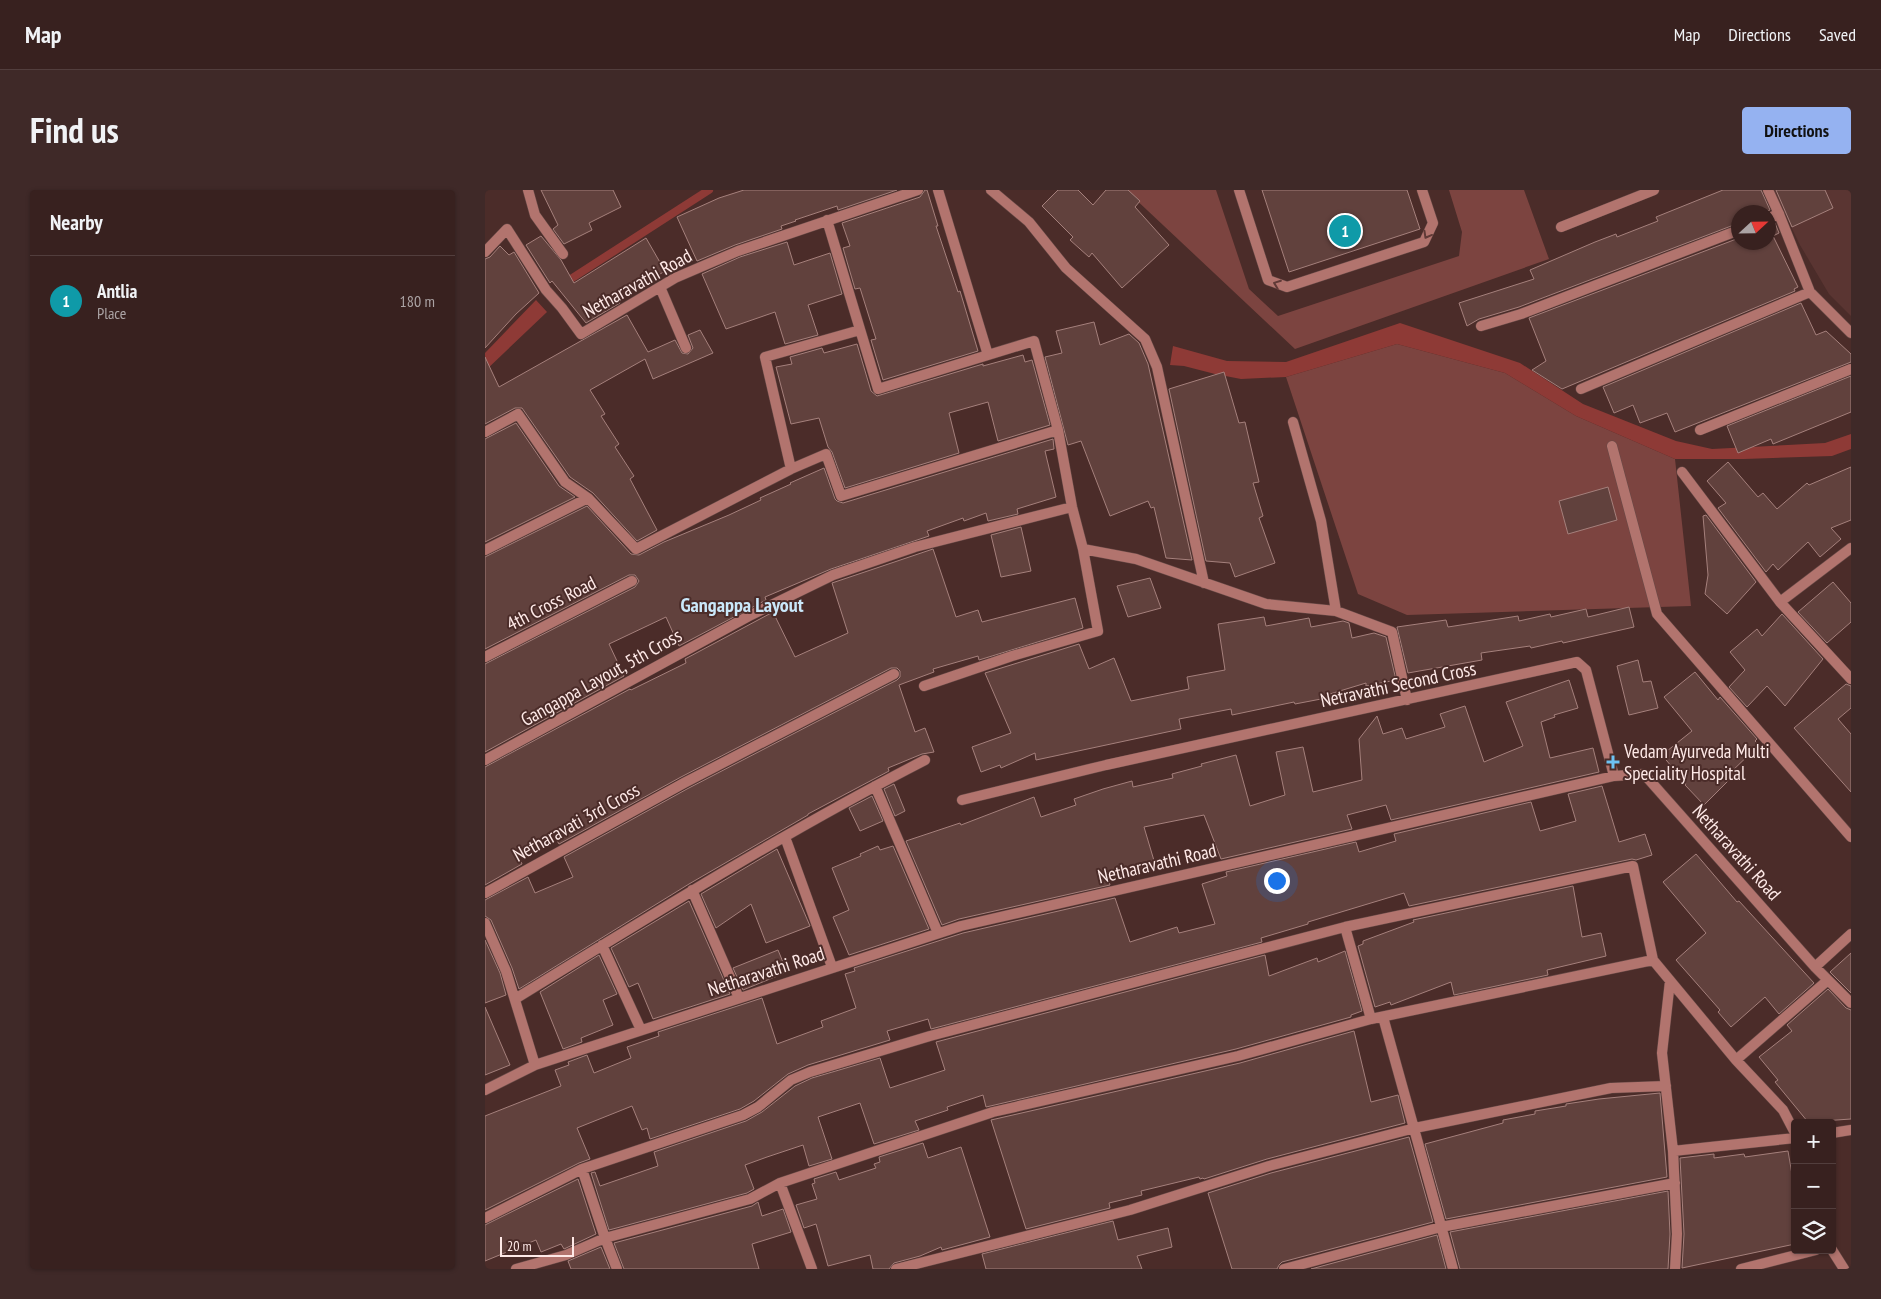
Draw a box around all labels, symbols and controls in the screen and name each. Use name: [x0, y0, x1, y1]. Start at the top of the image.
text: Map: [25, 19, 62, 50]
text: Map: [1674, 23, 1700, 46]
text: Directions: [1728, 23, 1791, 46]
text: Saved: [1819, 23, 1856, 46]
text: Find us: [30, 107, 119, 153]
button: Directions: [1742, 107, 1851, 154]
north arrow: [1731, 205, 1776, 250]
text: Nearby: [50, 209, 103, 236]
pin: 1: [1329, 212, 1361, 250]
one-way arrow: [1423, 230, 1433, 239]
street label: Netharavathi Road: [578, 243, 696, 323]
text: Antlia: [97, 279, 137, 303]
one-way arrow: [1273, 279, 1282, 290]
text: 1: [62, 291, 70, 311]
text: 180 m: [400, 291, 435, 311]
text: Place: [97, 303, 126, 323]
street label: 4th Cross Road: [502, 570, 600, 636]
district label: Gangappa Layout: [681, 592, 804, 618]
street label: Gangappa Layout, 5th Cross: [516, 623, 686, 731]
street label: Netravathi Second Cross: [1318, 656, 1478, 712]
place label: Vedam Ayurveda Multi Speciality Hospital: [1623, 739, 1770, 785]
marker: Vedam Ayurveda Multi Speciality Hospital: [1606, 755, 1620, 769]
street label: Netharavati 3rd Cross: [508, 777, 644, 867]
street label: Netharavathi Road: [1688, 799, 1786, 905]
street label: Netharavathi Road: [1095, 838, 1219, 888]
your location: [1264, 868, 1290, 894]
street label: Netharavathi Road: [705, 941, 827, 1001]
map controls: [1791, 1119, 1836, 1254]
button: +: [1791, 1119, 1836, 1164]
button: −: [1791, 1164, 1836, 1209]
button: layers: [1791, 1209, 1836, 1254]
scale bar: [500, 1234, 574, 1257]
text: 20 m: [507, 1237, 532, 1255]

